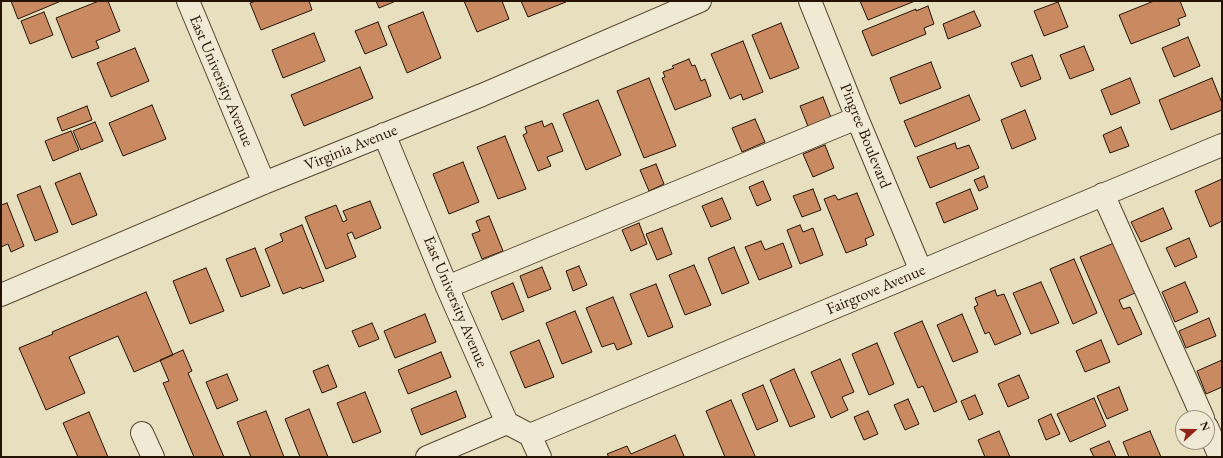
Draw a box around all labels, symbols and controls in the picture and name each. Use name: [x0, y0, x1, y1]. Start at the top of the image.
street label: East University Avenue: [185, 12, 257, 150]
street label: Pingree Boulevard: [835, 81, 895, 191]
street label: Virginia Avenue: [302, 121, 400, 175]
street label: East University Avenue: [419, 233, 491, 371]
street label: Fairgrove Avenue: [824, 261, 928, 319]
north arrow: [1175, 410, 1215, 450]
text: N: [1197, 419, 1213, 433]

